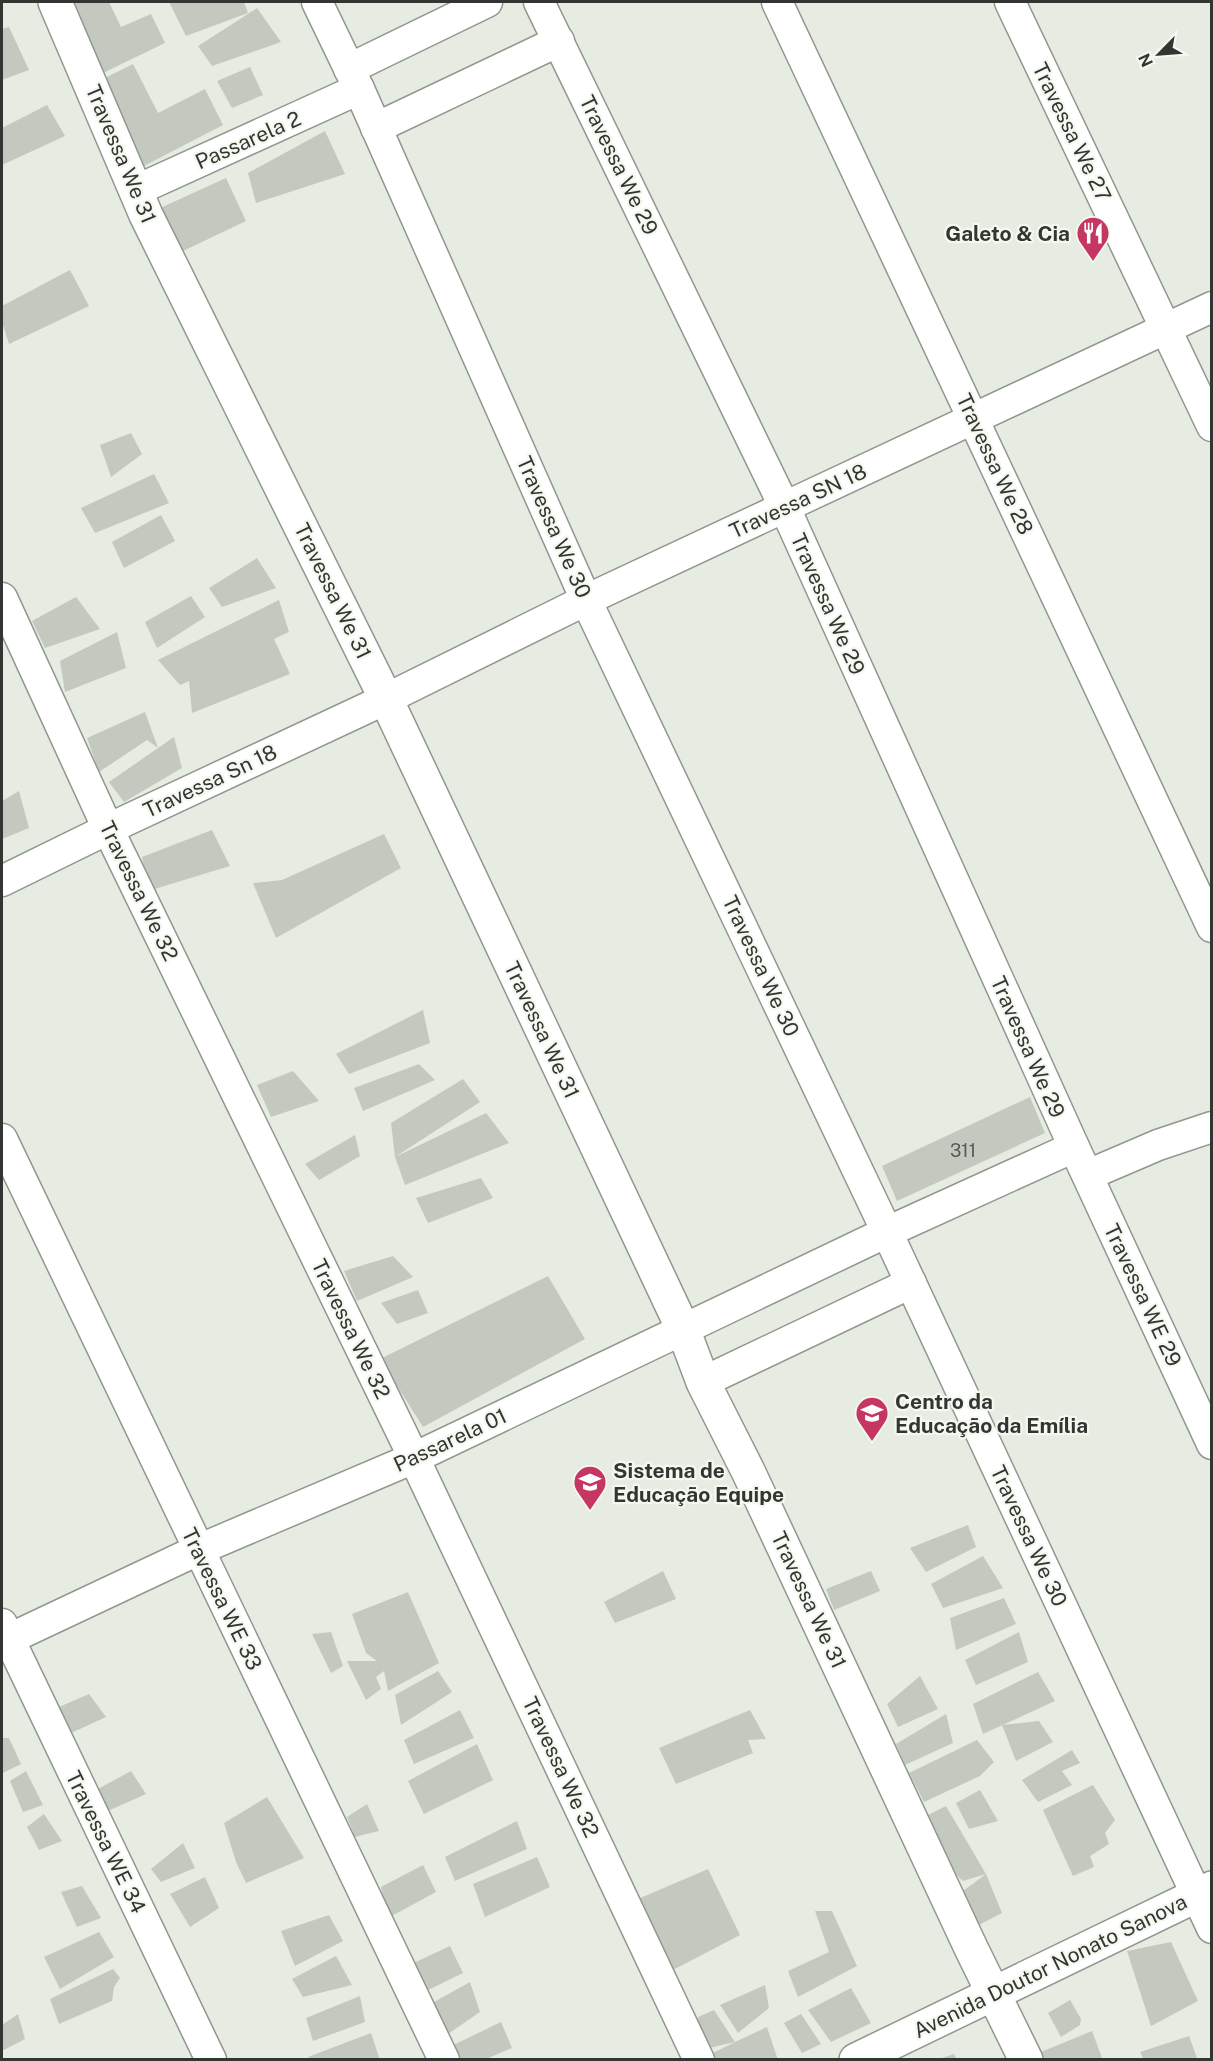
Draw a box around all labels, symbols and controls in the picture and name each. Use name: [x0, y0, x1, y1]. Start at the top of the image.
north arrow: [1129, 24, 1189, 84]
text: N: [1135, 50, 1157, 70]
street label: Travessa We 27: [1028, 58, 1116, 206]
street label: Travessa We 31: [81, 81, 161, 227]
street label: Travessa We 29: [574, 91, 664, 239]
street label: Passarela 2: [191, 106, 305, 174]
restaurant icon: Galeto & Cia: [1075, 215, 1111, 262]
place label: Galeto & Cia: [945, 221, 1070, 246]
street label: Travessa We 28: [951, 390, 1039, 538]
street label: Travessa We 30: [512, 452, 596, 602]
street label: Travessa SN 18: [726, 458, 870, 544]
street label: Travessa We 31: [289, 519, 377, 663]
street label: Travessa We 29: [786, 529, 870, 679]
street label: Travessa Sn 18: [139, 739, 281, 823]
street label: Travessa We 32: [94, 817, 184, 965]
street label: Travessa We 30: [717, 892, 805, 1040]
street label: Travessa We 31: [499, 958, 585, 1102]
street label: Travessa We 29: [986, 972, 1070, 1122]
house number: 311: [950, 1140, 976, 1161]
street label: Travessa WE 29: [1099, 1220, 1187, 1370]
street label: Travessa We 32: [306, 1255, 396, 1403]
place label: Centro da Educação da Emília: [895, 1389, 1088, 1438]
school or university icon: Centro da Educação da Emília: [854, 1395, 890, 1442]
street label: Passarela 01: [389, 1403, 511, 1477]
place label: Sistema de Educação Equipe: [613, 1458, 784, 1507]
street label: Travessa We 30: [985, 1462, 1073, 1610]
school or university icon: Sistema de Educação Equipe: [572, 1464, 608, 1511]
street label: Travessa WE 33: [177, 1524, 267, 1674]
street label: Travessa We 31: [766, 1528, 852, 1672]
street label: Travessa We 32: [517, 1693, 605, 1841]
street label: Travessa WE 34: [61, 1767, 151, 1917]
street label: Avenida Doutor Nonato Sanova: [909, 1889, 1191, 2043]

